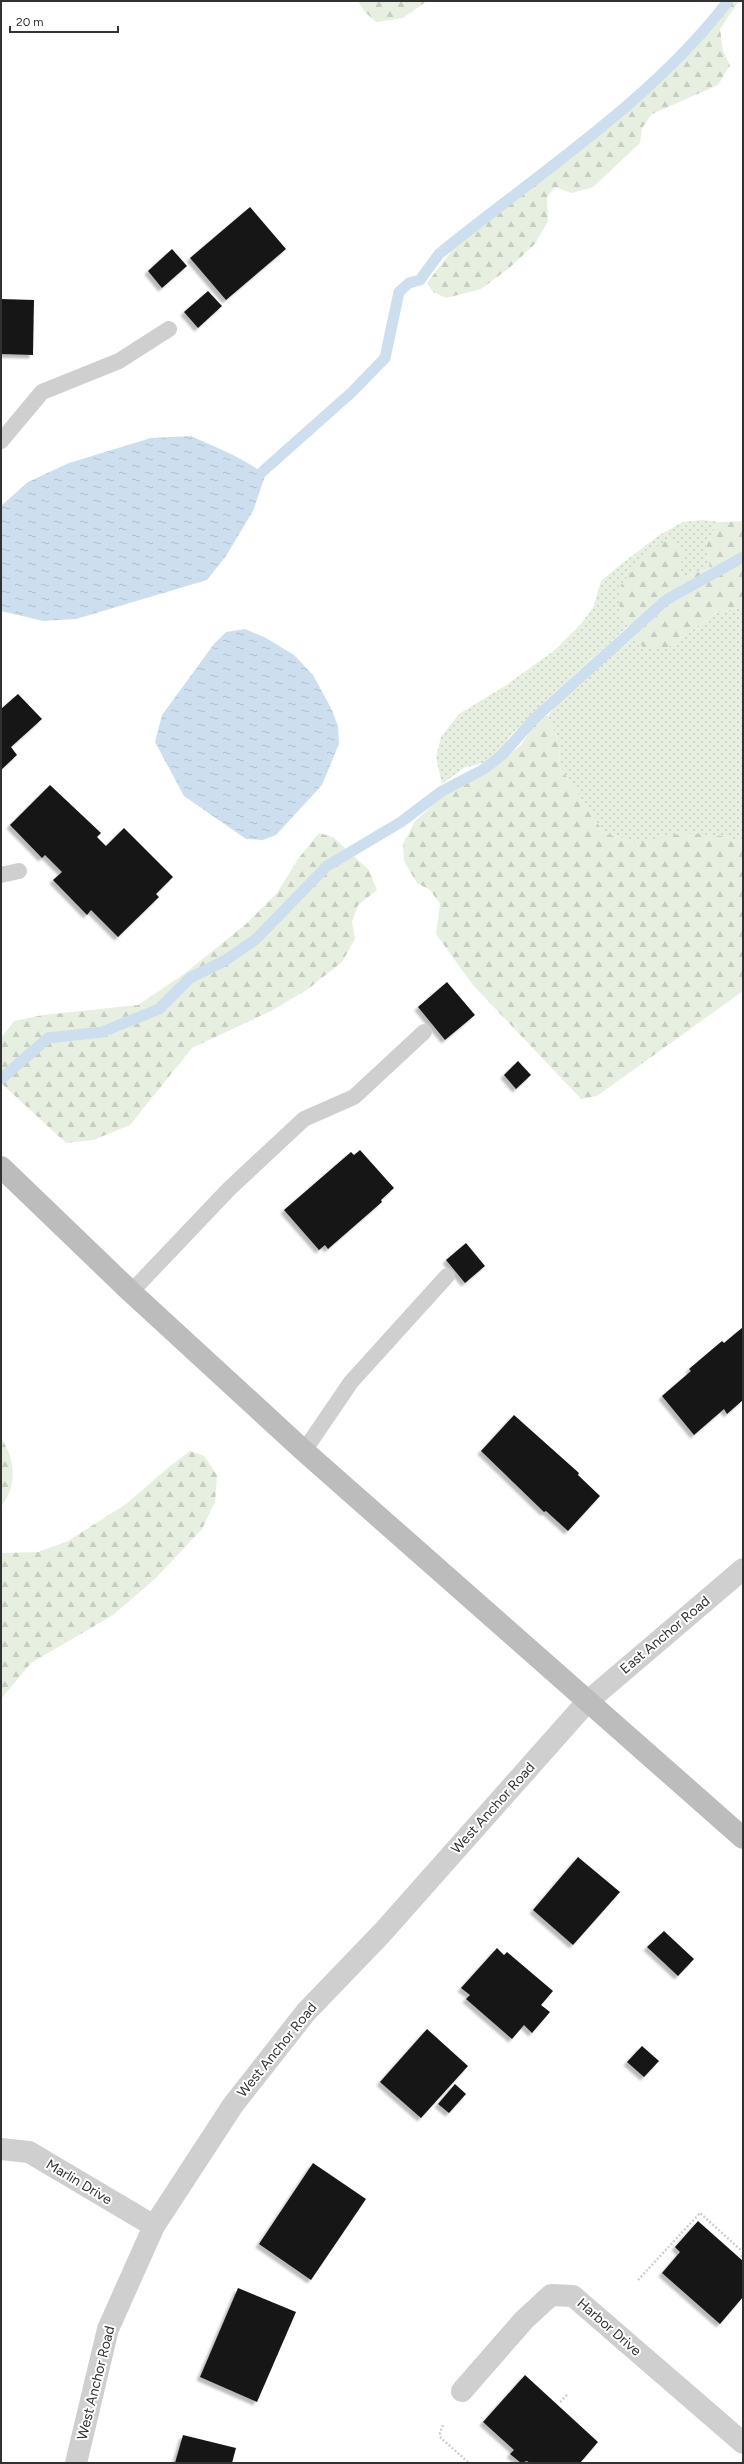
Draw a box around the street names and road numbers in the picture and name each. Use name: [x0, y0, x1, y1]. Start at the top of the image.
street label: East Anchor Road: [617, 1593, 713, 1677]
street label: West Anchor Road: [448, 1759, 538, 1857]
street label: West Anchor Road: [234, 1999, 320, 2101]
street label: Marlin Drive: [43, 2156, 115, 2208]
street label: Harbor Drive: [574, 2295, 645, 2360]
street label: West Anchor Road: [74, 2324, 118, 2442]

